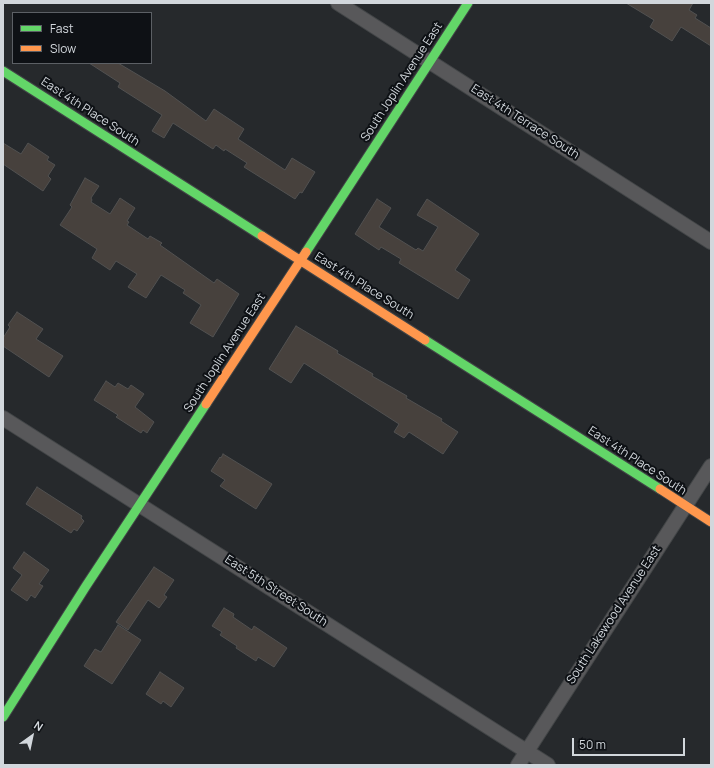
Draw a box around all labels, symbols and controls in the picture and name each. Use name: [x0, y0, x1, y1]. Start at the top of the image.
legend: [12, 12, 152, 64]
text: Fast: [50, 20, 74, 37]
street label: South Joplin Avenue East: [358, 20, 446, 144]
text: Slow: [50, 40, 76, 57]
street label: East 4th Place South: [38, 75, 142, 149]
street label: East 4th Terrace South: [468, 82, 582, 162]
street label: East 4th Place South: [312, 250, 416, 322]
street label: South Joplin Avenue East: [181, 291, 269, 415]
street label: East 4th Place South: [585, 424, 689, 498]
street label: South Lakewood Avenue East: [564, 543, 664, 687]
street label: East 5th Street South: [222, 552, 330, 630]
north arrow: [12, 716, 52, 756]
text: N: [31, 717, 46, 734]
scale bar: [574, 730, 687, 756]
text: 50 m: [579, 736, 606, 753]

